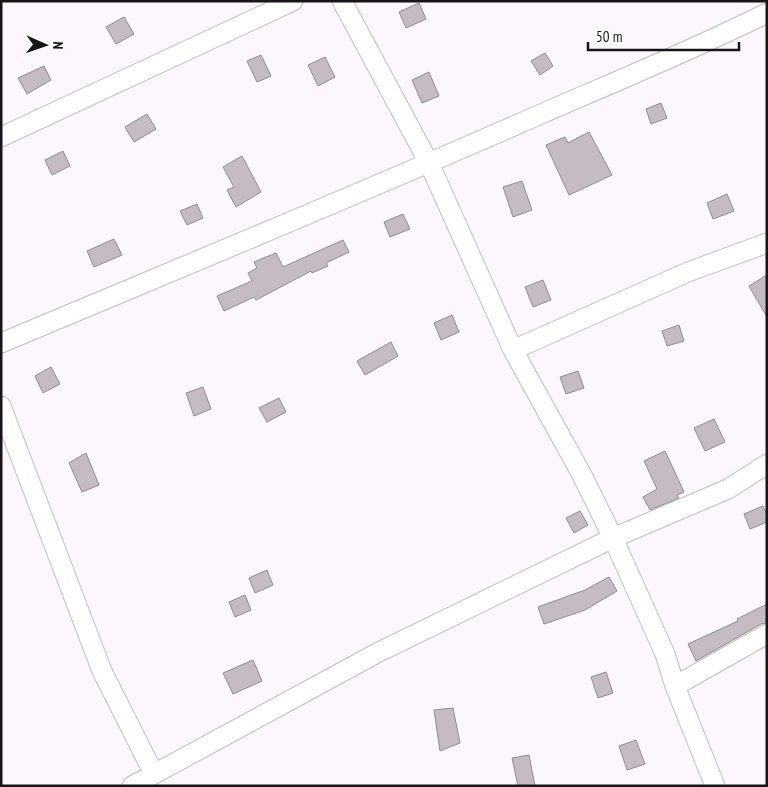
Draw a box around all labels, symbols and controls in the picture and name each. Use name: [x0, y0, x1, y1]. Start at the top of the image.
north arrow: [20, 20, 70, 70]
scale bar: [588, 20, 739, 52]
text: 50 m: [596, 27, 622, 46]
text: N: [49, 41, 67, 50]

